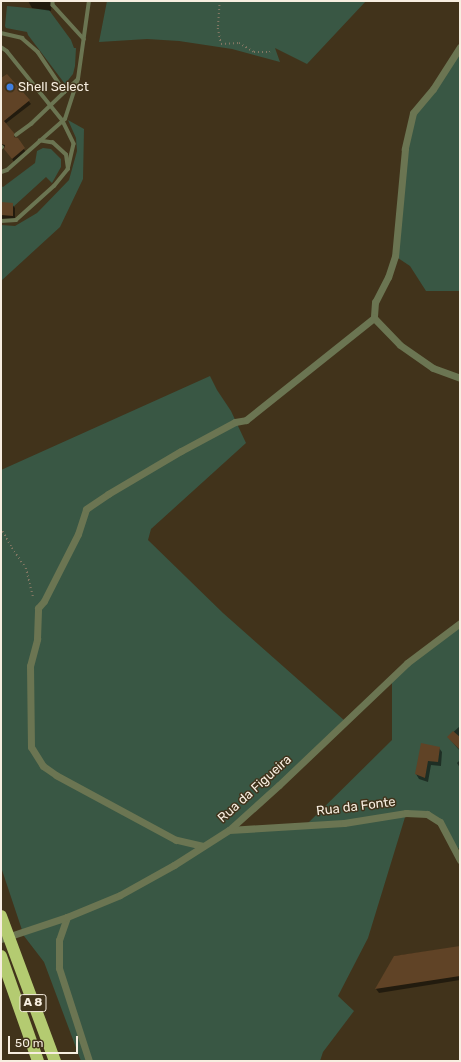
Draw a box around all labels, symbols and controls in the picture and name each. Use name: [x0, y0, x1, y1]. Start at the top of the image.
place label: Shell Select: [18, 79, 89, 95]
marker: Shell Select: [5, 82, 15, 92]
street label: Rua da Figueira: [215, 752, 295, 826]
street label: Rua da Fonte: [315, 794, 397, 820]
road number: A 8: [19, 993, 47, 1013]
scale bar: [10, 1028, 80, 1054]
text: 50 m: [15, 1036, 43, 1050]

